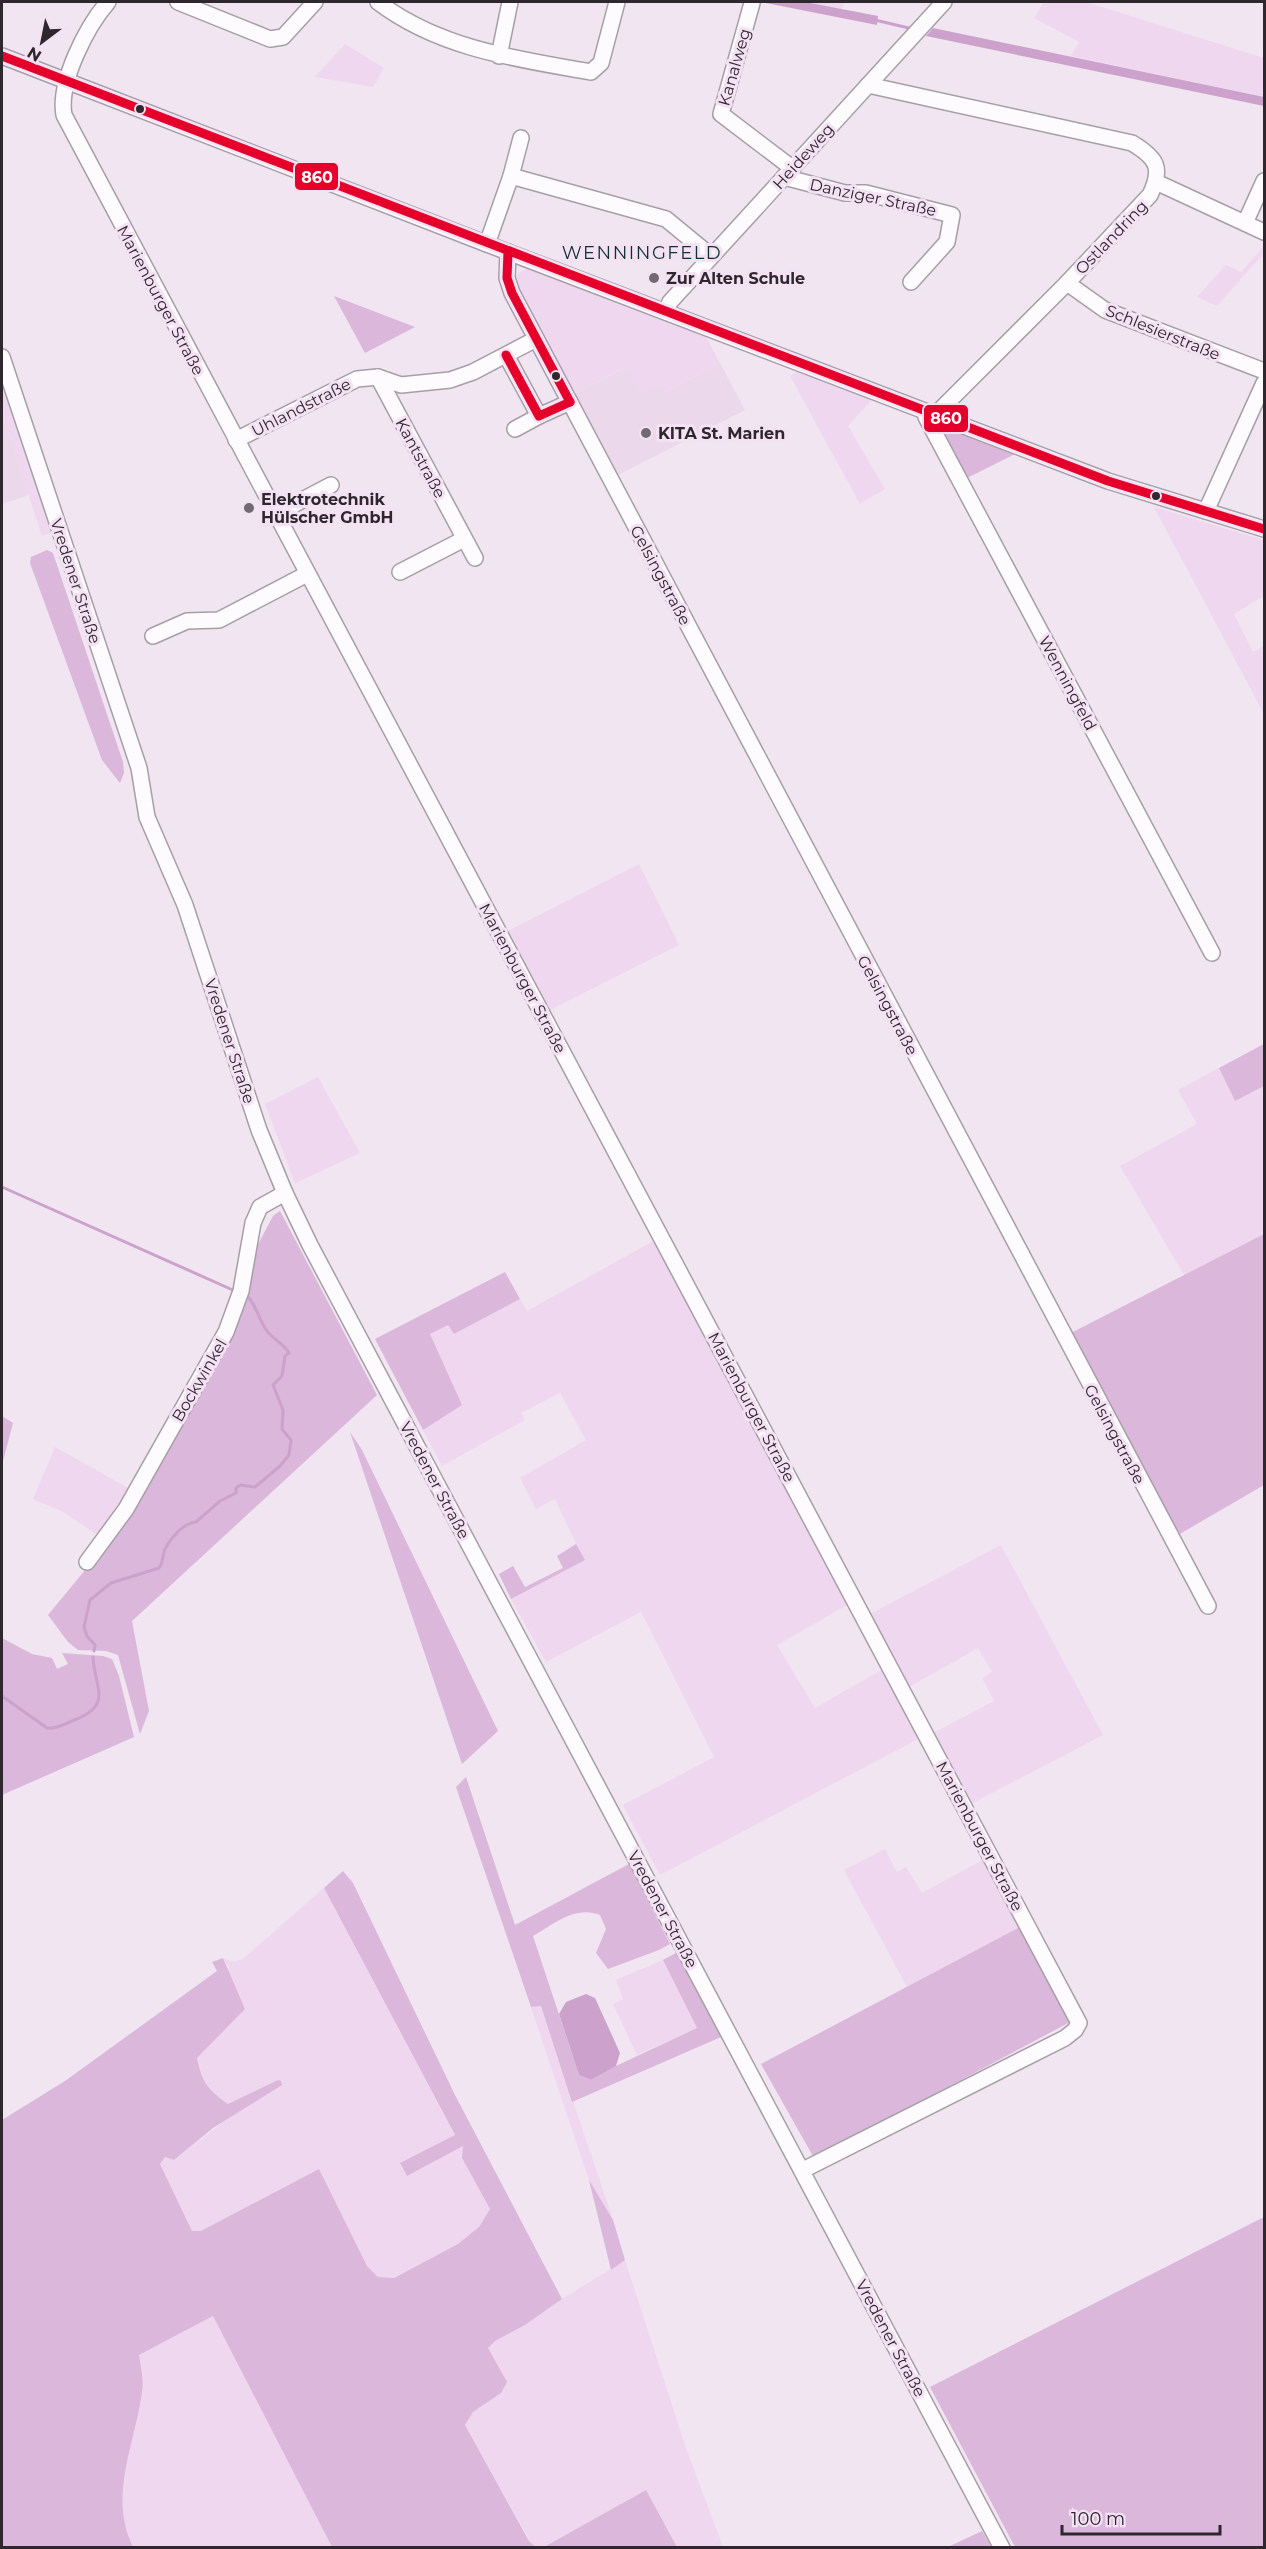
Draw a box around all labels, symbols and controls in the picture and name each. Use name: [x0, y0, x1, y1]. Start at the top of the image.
north arrow: [12, 12, 72, 72]
street label: Kanalweg: [714, 26, 755, 108]
text: N: [24, 43, 45, 66]
unlabelled marker: [134, 103, 146, 115]
street label: Heideweg: [769, 120, 838, 193]
line badge: 860: [294, 162, 339, 191]
text: 860: [301, 168, 333, 187]
street label: Danziger Straße: [808, 175, 938, 220]
street label: Ostlandring: [1071, 196, 1151, 278]
street label: Marienburger Straße: [113, 222, 208, 378]
district label: WENNINGFELD: [562, 242, 722, 264]
place label: Zur Alten Schule: [666, 269, 805, 288]
marker: Zur Alten Schule: [647, 271, 661, 285]
street label: Schlesierstraße: [1103, 301, 1223, 364]
unlabelled marker: [550, 370, 562, 382]
street label: Uhlandstraße: [248, 374, 354, 441]
line badge: 860: [923, 404, 969, 433]
text: 860: [930, 409, 962, 428]
street label: Kantstraße: [392, 415, 450, 501]
place label: KITA St. Marien: [658, 424, 785, 443]
marker: KITA St. Marien: [639, 426, 653, 440]
place label: Elektrotechnik Hülscher GmbH: [261, 490, 393, 527]
unlabelled marker: [1150, 490, 1162, 502]
marker: Elektrotechnik Hülscher GmbH: [242, 501, 256, 515]
street label: Vredener Straße: [46, 516, 105, 646]
street label: Gelsingstraße: [626, 522, 695, 628]
street label: Wenningfeld: [1035, 633, 1100, 734]
street label: Marienburger Straße: [475, 900, 570, 1056]
street label: Gelsingstraße: [853, 952, 922, 1058]
street label: Vredener Straße: [200, 976, 259, 1106]
street label: Marienburger Straße: [704, 1329, 799, 1485]
street label: Bockwinkel: [168, 1335, 231, 1425]
street label: Gelsingstraße: [1080, 1381, 1149, 1487]
street label: Vredener Straße: [396, 1418, 473, 1542]
street label: Marienburger Straße: [932, 1758, 1027, 1914]
street label: Vredener Straße: [624, 1847, 701, 1971]
street label: Vredener Straße: [852, 2276, 929, 2400]
scale bar: [1062, 2498, 1220, 2536]
text: 100 m: [1071, 2508, 1125, 2530]

